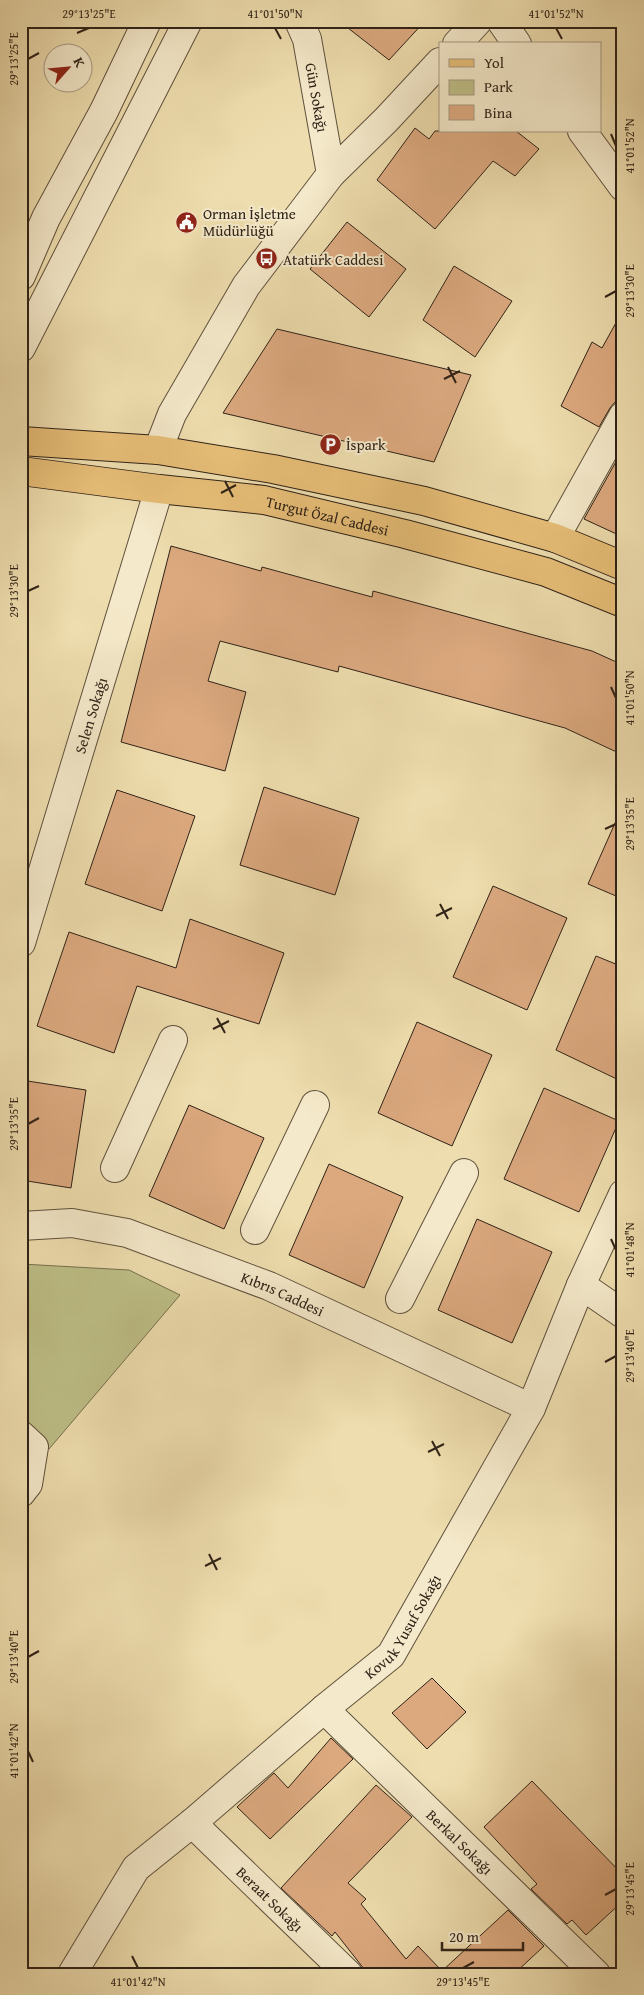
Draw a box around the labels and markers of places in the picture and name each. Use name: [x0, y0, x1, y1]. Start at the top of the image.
place label: Orman İşletme Müdürlüğü: [203, 203, 296, 241]
public building icon: Orman İşletme Müdürlüğü: [175, 210, 199, 234]
bus stop icon: Atatürk Caddesi: [255, 247, 279, 271]
place label: Atatürk Caddesi: [283, 249, 383, 270]
parking icon: İspark: [318, 432, 342, 456]
place label: İspark: [346, 434, 386, 455]

